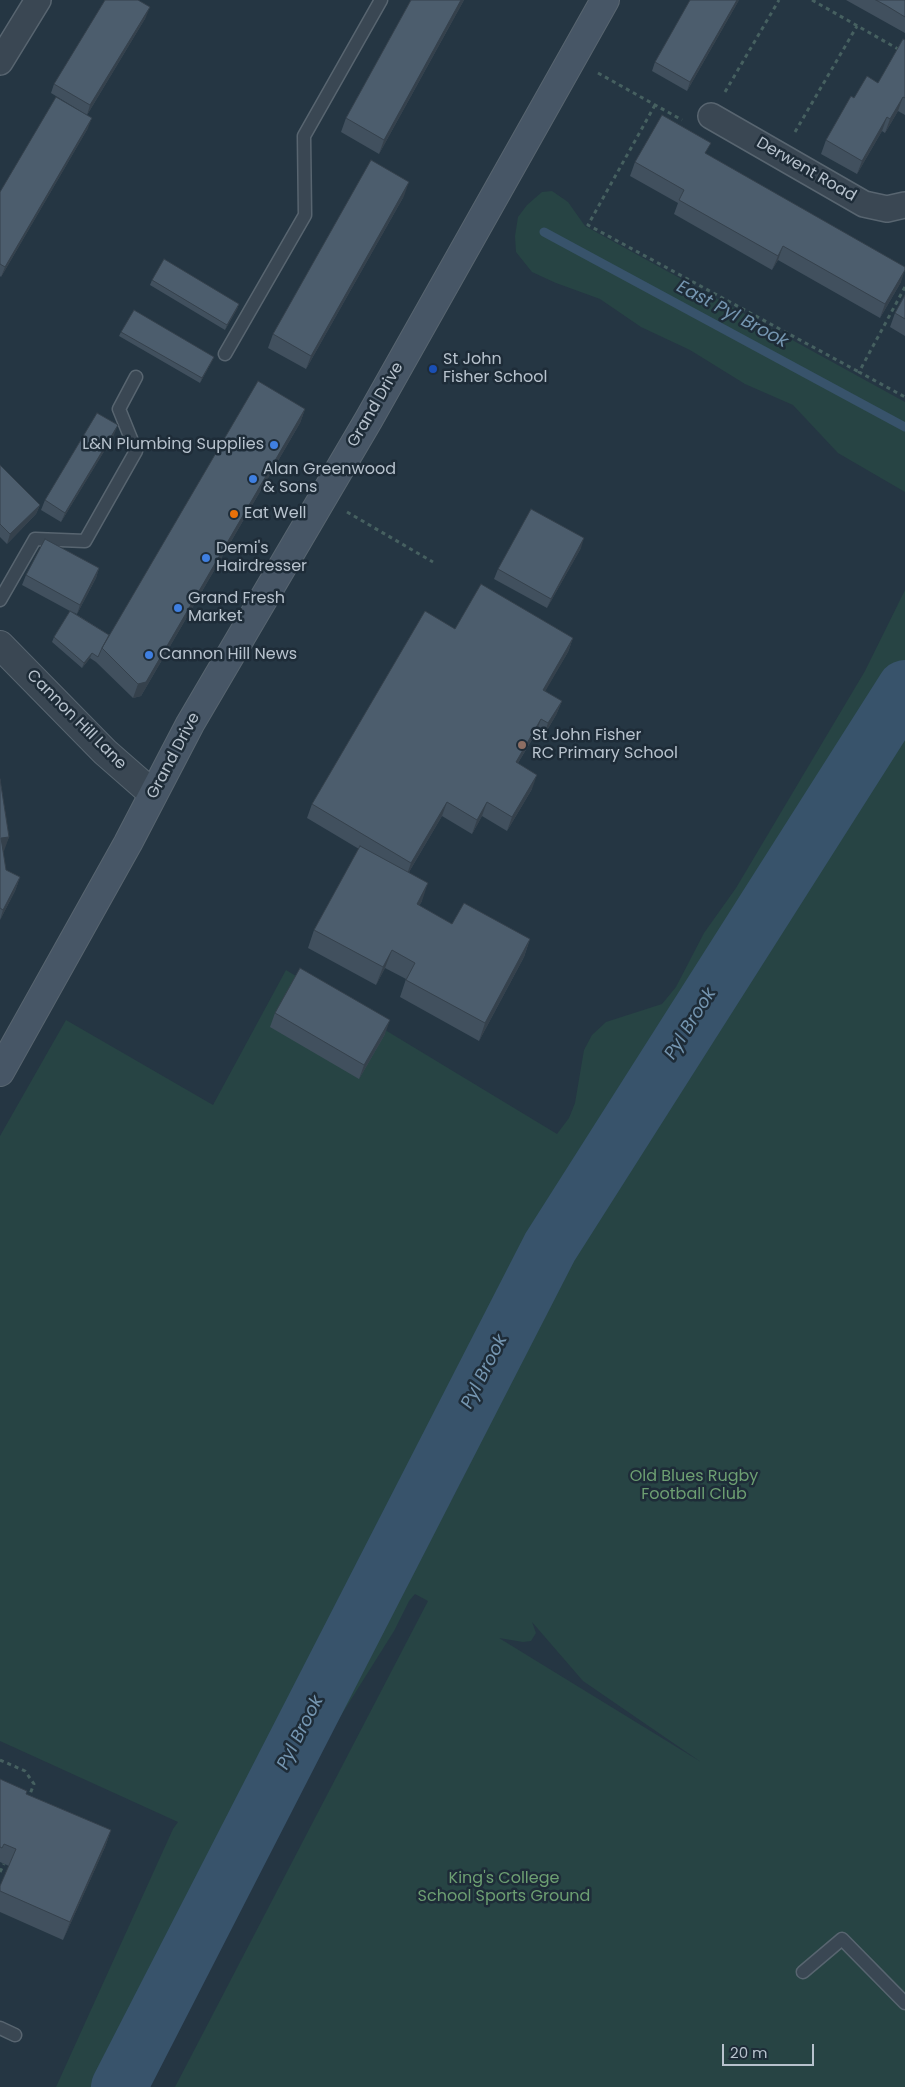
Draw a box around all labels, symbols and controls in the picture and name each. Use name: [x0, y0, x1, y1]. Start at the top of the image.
street label: Derwent Road: [753, 134, 859, 206]
water label: East Pyl Brook: [673, 277, 791, 353]
place label: St John Fisher School: [443, 350, 548, 388]
street label: Grand Drive: [344, 359, 408, 451]
marker: St John Fisher School: [427, 363, 439, 375]
place label: L&N Plumbing Supplies: [82, 435, 264, 455]
marker: L&N Plumbing Supplies: [268, 439, 280, 451]
place label: Alan Greenwood & Sons: [263, 460, 396, 498]
marker: Alan Greenwood & Sons: [247, 473, 259, 485]
place label: Eat Well: [244, 504, 307, 524]
marker: Eat Well: [228, 508, 240, 520]
place label: Demi's Hairdresser: [216, 539, 307, 577]
marker: Demi's Hairdresser: [200, 552, 212, 564]
place label: Grand Fresh Market: [188, 589, 285, 627]
marker: Grand Fresh Market: [172, 602, 184, 614]
place label: Cannon Hill News: [159, 645, 297, 665]
marker: Cannon Hill News: [143, 649, 155, 661]
street label: Cannon Hill Lane: [22, 666, 130, 774]
street label: Grand Drive: [143, 710, 205, 802]
place label: St John Fisher RC Primary School: [532, 726, 678, 764]
marker: St John Fisher RC Primary School: [516, 739, 528, 751]
water label: Pyl Brook: [661, 984, 721, 1064]
water label: Pyl Brook: [457, 1331, 513, 1413]
park label: Old Blues Rugby Football Club: [630, 1467, 758, 1505]
water label: Pyl Brook: [273, 1692, 329, 1774]
park label: King's College School Sports Ground: [418, 1869, 590, 1907]
scale bar: [725, 2034, 818, 2066]
text: 20 m: [730, 2042, 768, 2063]

